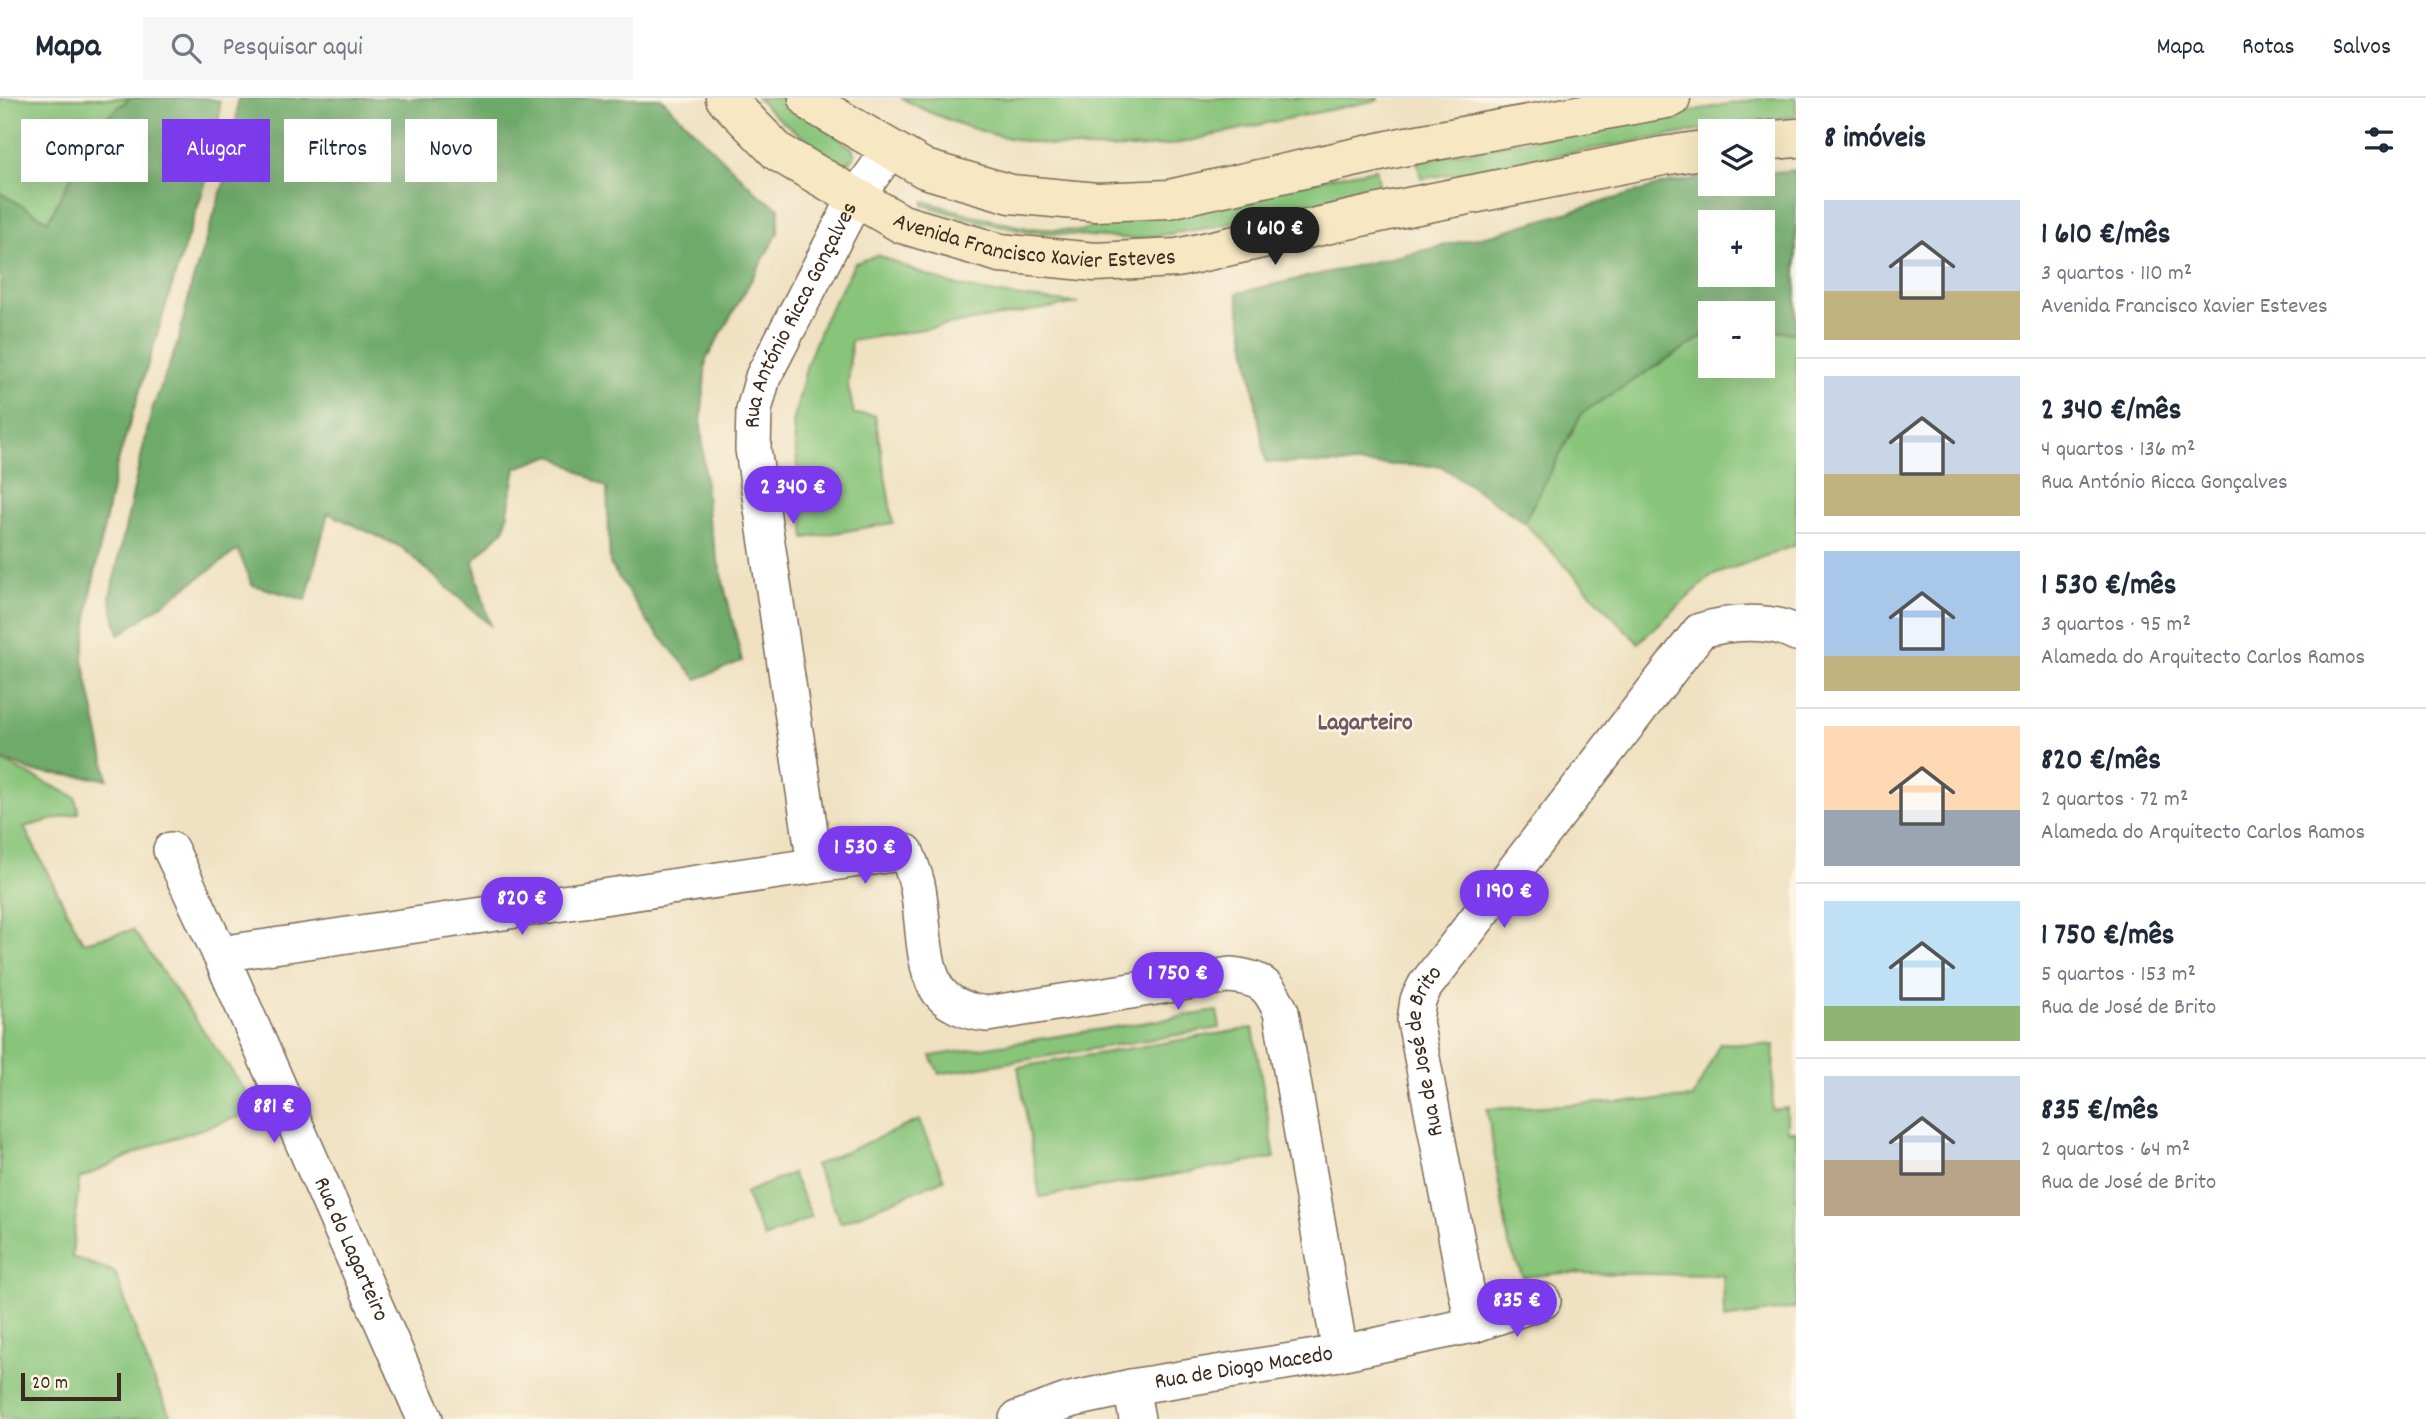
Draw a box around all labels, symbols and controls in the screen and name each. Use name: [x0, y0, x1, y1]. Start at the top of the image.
search box: [143, 17, 633, 80]
text: Mapa: [35, 25, 101, 72]
icon: search: [167, 29, 205, 67]
text: Pesquisar aqui: [223, 30, 363, 67]
text: Mapa: [2156, 31, 2204, 65]
text: Rotas: [2242, 31, 2295, 65]
text: Salvos: [2333, 31, 2391, 65]
chip: Comprar: [21, 119, 148, 182]
chip: Alugar: [162, 119, 270, 182]
chip: Filtros: [284, 119, 391, 182]
chip: Novo: [405, 119, 497, 182]
map controls: [1698, 119, 1775, 378]
button: layers: [1698, 119, 1775, 196]
text: 8 imóveis: [1824, 119, 1926, 162]
icon: filters: [2360, 121, 2398, 159]
street label: Rua António Ricca Gonçalves: [737, 196, 867, 429]
street label: Avenida Francisco Xavier Esteves: [886, 205, 1177, 279]
pin: 1 610 €: [1210, 208, 1340, 267]
button: +: [1698, 210, 1775, 287]
text: 1 610 €: [1246, 213, 1304, 246]
text: 1 610 €/mês: [2041, 215, 2170, 258]
icon: home: [1880, 228, 1964, 312]
text: 3 quartos · 110 m²: [2041, 258, 2192, 291]
text: Avenida Francisco Xavier Esteves: [2041, 291, 2328, 324]
button: −: [1698, 301, 1775, 378]
text: 2 340 €/mês: [2041, 391, 2181, 434]
icon: home: [1880, 404, 1964, 488]
text: 4 quartos · 136 m²: [2041, 434, 2195, 467]
pin: 2 340 €: [728, 466, 858, 526]
text: Rua António Ricca Gonçalves: [2041, 467, 2288, 500]
text: 2 340 €: [760, 472, 826, 505]
text: 1 530 €/mês: [2041, 566, 2176, 609]
icon: home: [1880, 579, 1964, 663]
text: 3 quartos · 95 m²: [2041, 609, 2191, 642]
text: Alameda do Arquitecto Carlos Ramos: [2041, 642, 2365, 675]
district label: Lagarteiro: [1317, 707, 1413, 741]
text: 820 €/mês: [2041, 741, 2161, 784]
icon: home: [1880, 754, 1964, 838]
text: 2 quartos · 72 m²: [2041, 784, 2188, 817]
text: Alameda do Arquitecto Carlos Ramos: [2041, 817, 2365, 850]
pin: 1 530 €: [800, 826, 930, 886]
text: 1 530 €: [834, 832, 896, 865]
pin: 1 190 €: [1439, 870, 1569, 930]
text: 1 190 €: [1476, 876, 1532, 909]
pin: 820 €: [473, 878, 571, 937]
text: 820 €: [497, 883, 547, 916]
text: 1 750 €/mês: [2041, 916, 2175, 959]
icon: home: [1880, 929, 1964, 1013]
pin: 1 750 €: [1113, 953, 1243, 1012]
text: 1 750 €: [1148, 958, 1208, 991]
street label: Rua de José de Brito: [1399, 959, 1453, 1139]
text: 5 quartos · 153 m²: [2041, 959, 2196, 992]
text: Rua de José de Brito: [2041, 992, 2216, 1025]
pin: 881 €: [225, 1086, 323, 1145]
text: 881 €: [253, 1091, 295, 1124]
text: 835 €/mês: [2041, 1091, 2159, 1134]
icon: home: [1880, 1104, 1964, 1188]
text: 2 quartos · 64 m²: [2041, 1134, 2190, 1167]
text: Rua de José de Brito: [2041, 1167, 2216, 1200]
street label: Rua do Lagarteiro: [304, 1172, 397, 1327]
pin: 835 €: [1468, 1280, 1566, 1339]
text: 835 €: [1493, 1285, 1541, 1318]
street label: Rua de Diogo Macedo: [1152, 1338, 1335, 1399]
scale bar: [21, 1370, 121, 1402]
text: 20 m: [32, 1371, 68, 1398]

